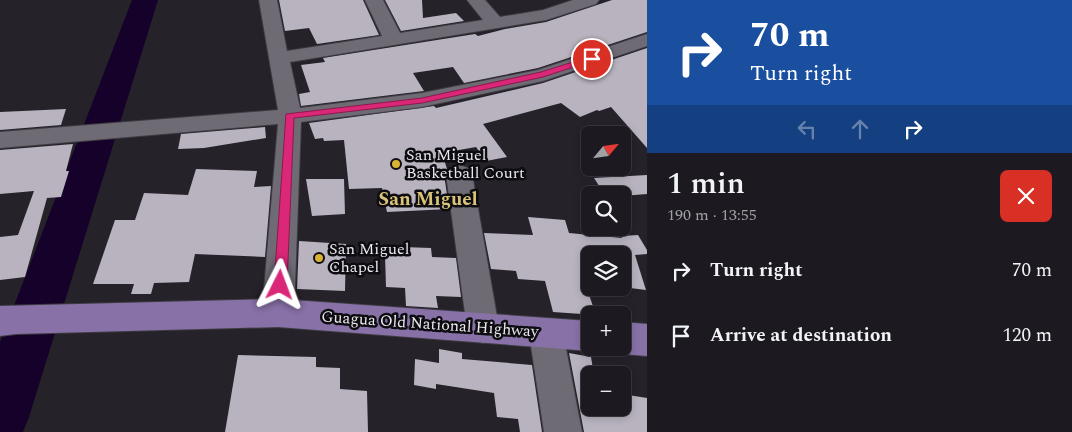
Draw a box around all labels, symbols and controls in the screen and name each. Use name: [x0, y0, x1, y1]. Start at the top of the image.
text: 70 m: [750, 9, 830, 62]
icon: right: [667, 20, 732, 85]
pin: [571, 38, 613, 80]
icon: arrive: [578, 45, 606, 73]
text: Turn right: [750, 57, 852, 90]
icon: left: [793, 115, 821, 143]
icon: ahead: [846, 115, 874, 143]
icon: right: [899, 115, 927, 143]
north arrow: [581, 126, 631, 176]
map controls: [581, 126, 631, 416]
place label: San Miguel Basketball Court: [406, 143, 525, 185]
marker: San Miguel Basketball Court: [390, 158, 402, 170]
text: 1 min: [667, 161, 745, 207]
button: close: [1000, 170, 1052, 222]
district label: San Miguel: [378, 185, 478, 214]
button: search: [581, 186, 631, 236]
text: 190 m · 13:55: [667, 203, 757, 227]
place label: San Miguel Chapel: [329, 237, 409, 279]
button: layers: [581, 246, 631, 296]
marker: San Miguel Chapel: [313, 252, 325, 264]
text: Turn right: [710, 256, 803, 285]
text: 70 m: [1012, 256, 1052, 285]
icon: right: [667, 257, 695, 285]
position arrow: [253, 258, 305, 310]
street label: Guagua Old National Highway: [321, 304, 541, 344]
button: +: [581, 306, 631, 356]
text: Arrive at destination: [710, 321, 892, 350]
text: 120 m: [1002, 321, 1052, 350]
icon: arrive: [667, 322, 695, 350]
button: −: [581, 366, 631, 416]

